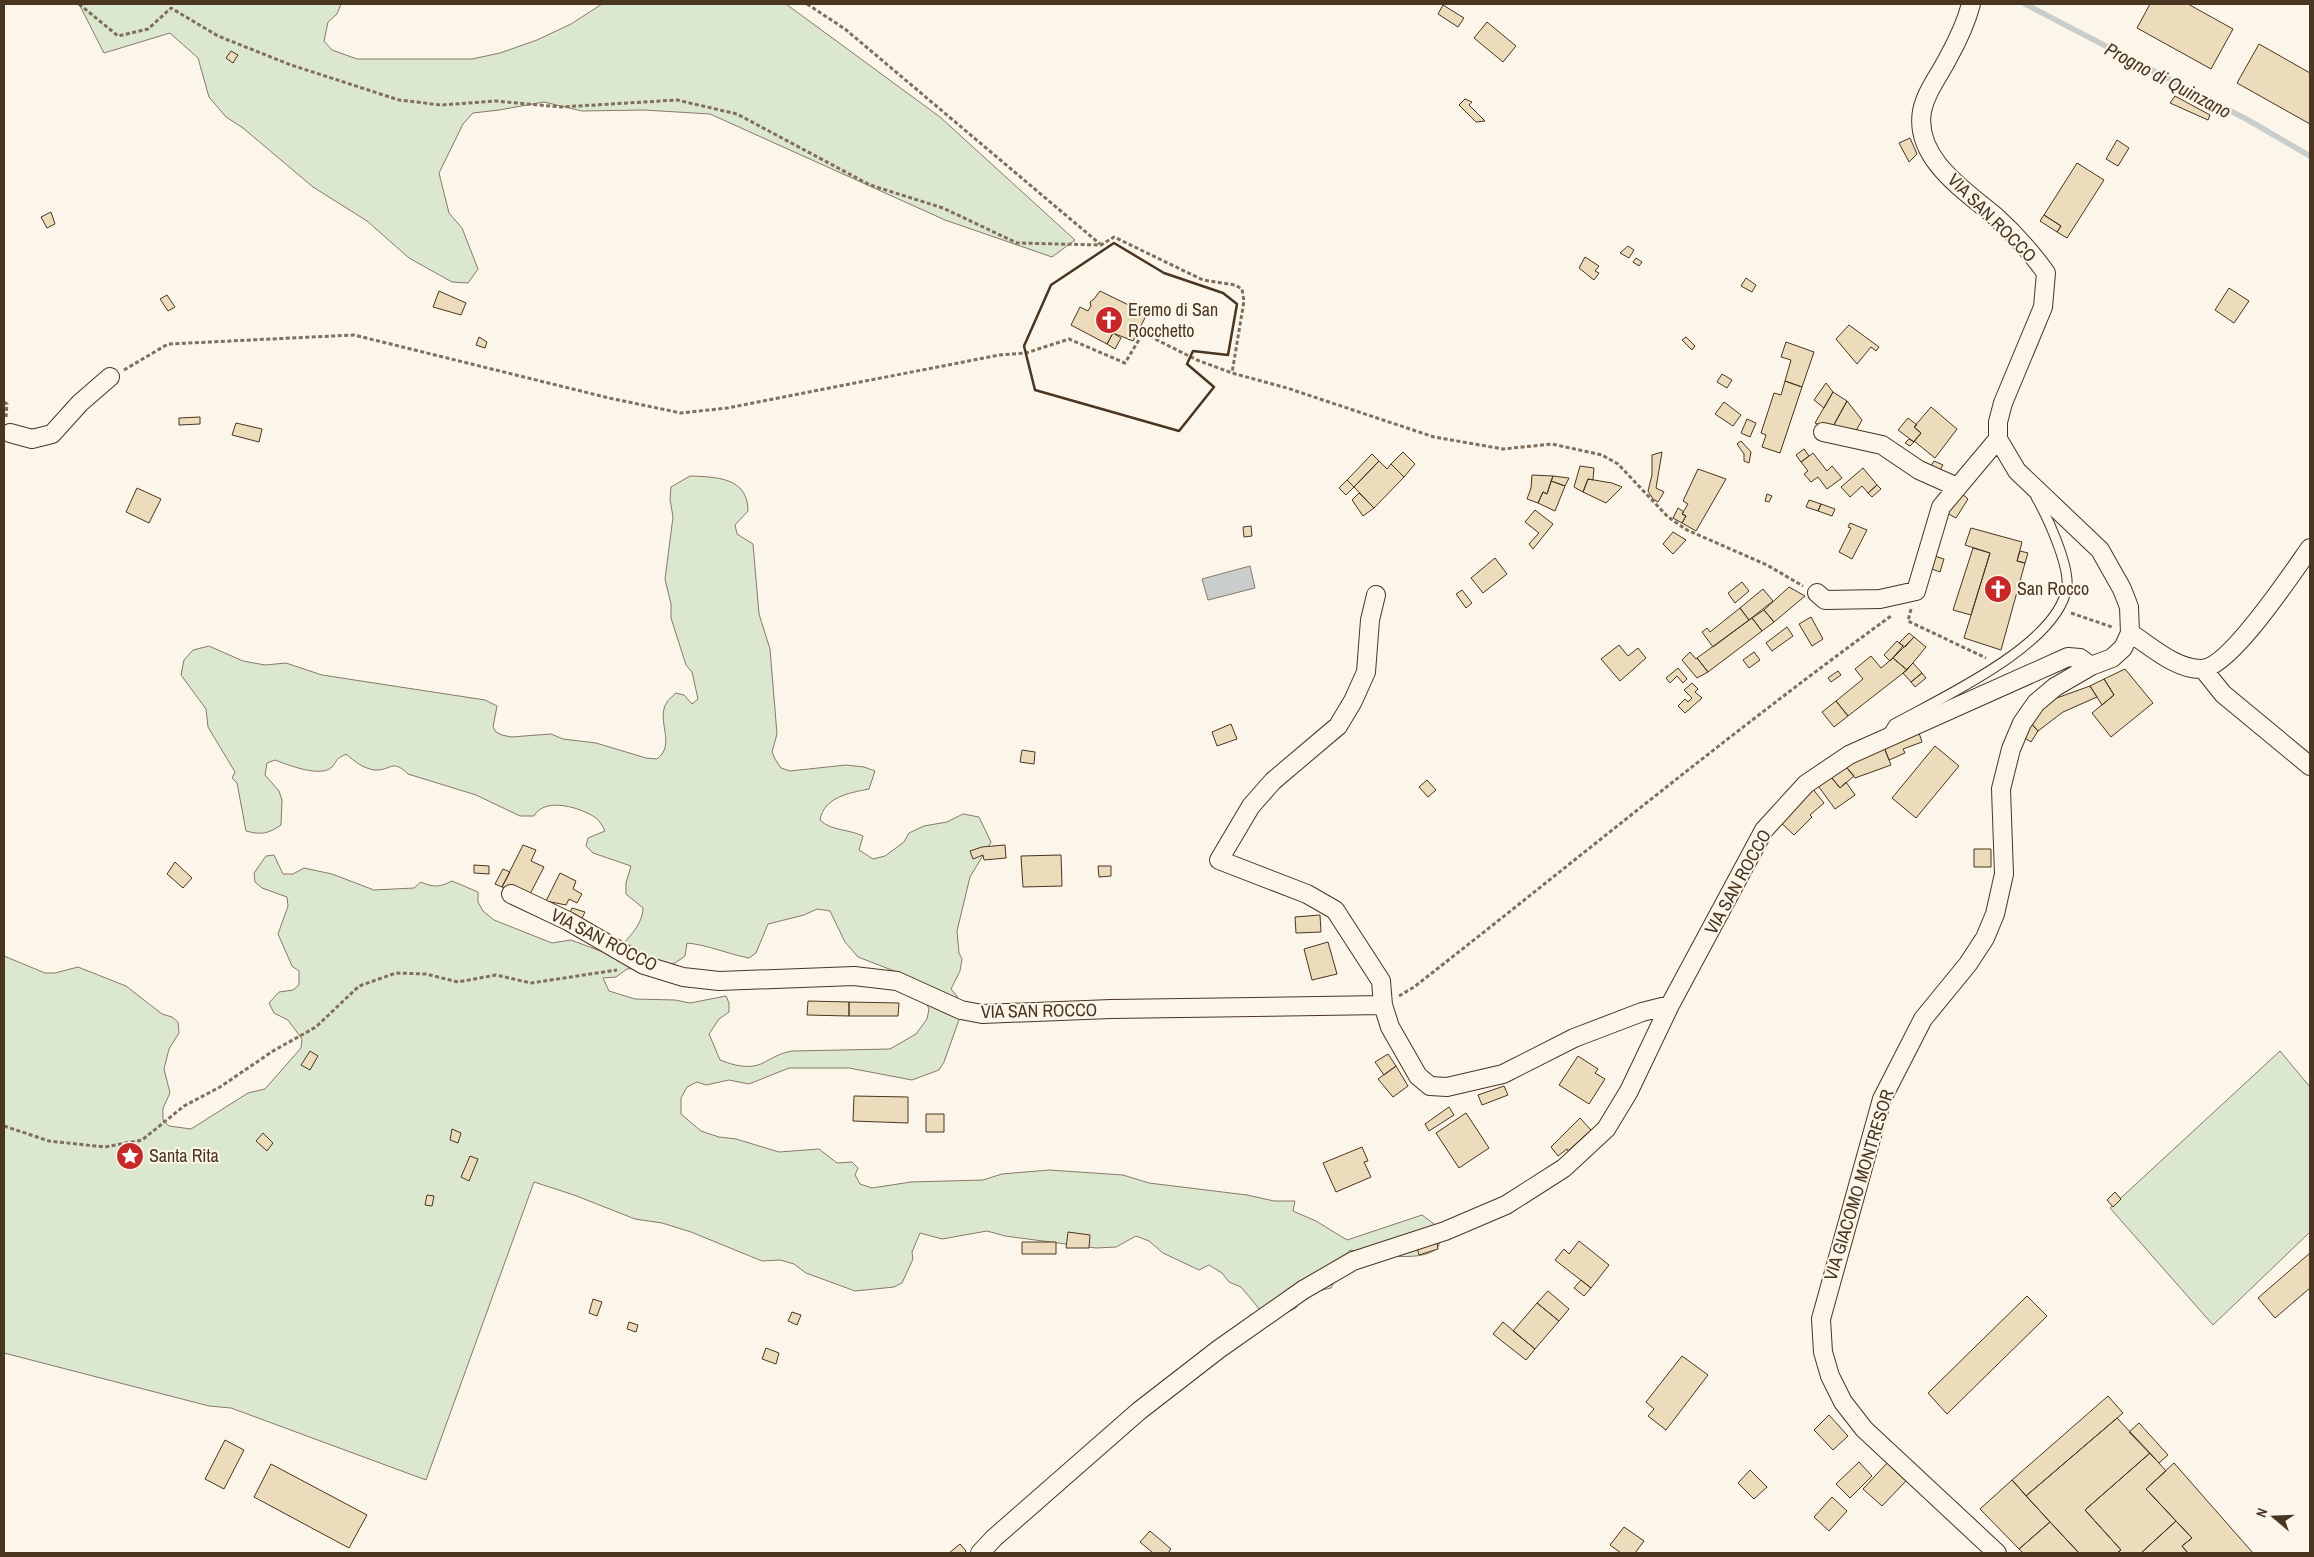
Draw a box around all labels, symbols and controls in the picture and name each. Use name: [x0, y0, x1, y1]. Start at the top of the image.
water label: Progno di Quinzano: [2100, 36, 2236, 124]
street label: VIA SAN ROCCO: [1942, 168, 2042, 268]
place label: Eremo di San Rocchetto: [1128, 297, 1218, 343]
church icon: Eremo di San Rocchetto: [1094, 305, 1124, 335]
church icon: San Rocco: [1983, 574, 2013, 604]
place label: San Rocco: [2017, 576, 2089, 601]
street label: VIA SAN ROCCO: [1698, 825, 1777, 939]
street label: VIA SAN ROCCO: [547, 902, 662, 977]
street label: VIA SAN ROCCO: [981, 997, 1097, 1024]
street label: VIA GIACOMO MONTRESOR: [1818, 1086, 1900, 1283]
place icon: Santa Rita: [115, 1141, 145, 1171]
place label: Santa Rita: [149, 1143, 219, 1168]
north arrow: [2249, 1492, 2299, 1542]
text: N: [2252, 1506, 2272, 1520]

